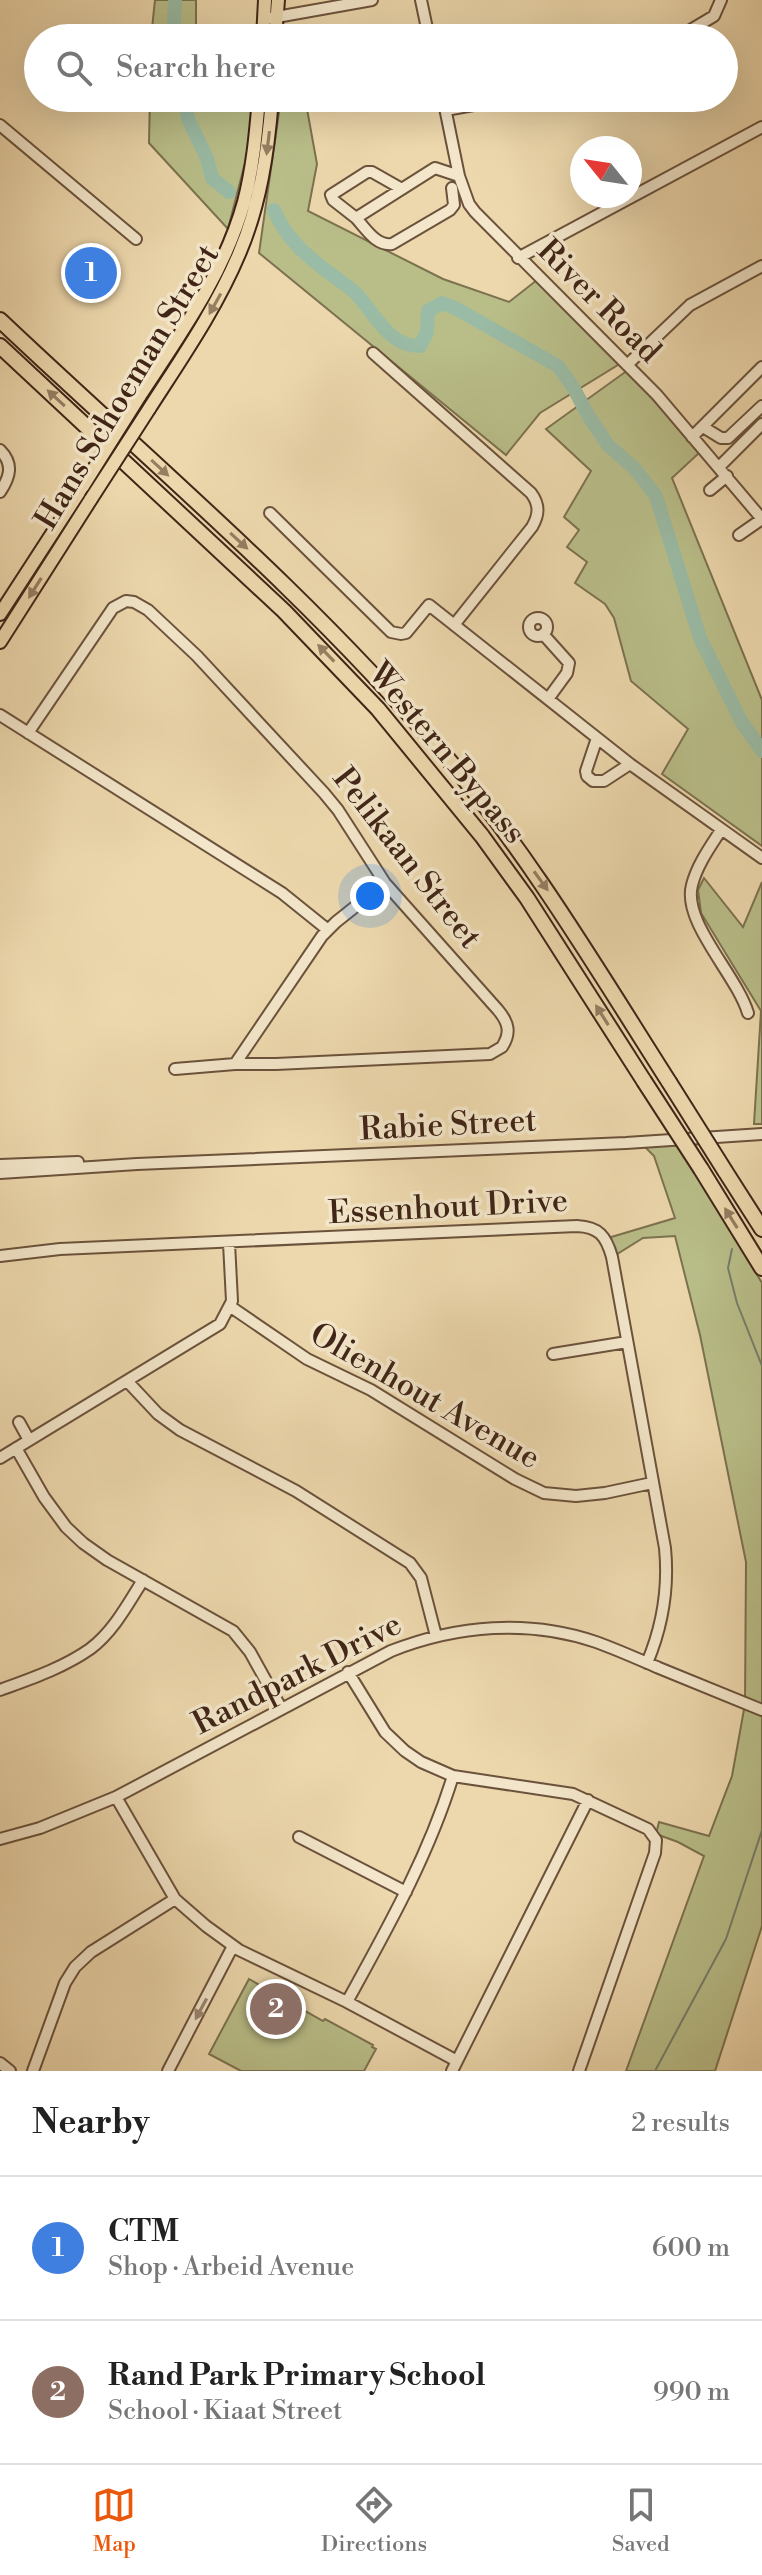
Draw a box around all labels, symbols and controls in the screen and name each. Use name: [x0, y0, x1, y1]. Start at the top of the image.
search box: [24, 24, 738, 112]
icon: search: [52, 46, 96, 90]
text: Search here: [116, 49, 276, 87]
one-way arrow: [261, 131, 274, 156]
north arrow: [570, 136, 642, 208]
street label: River Road: [529, 231, 669, 371]
street label: Hans Schoeman Street: [26, 237, 228, 537]
pin: 1: [65, 243, 117, 303]
one-way arrow: [208, 293, 222, 315]
one-way arrow: [47, 389, 66, 407]
one-way arrow: [150, 458, 169, 476]
one-way arrow: [229, 531, 248, 549]
one-way arrow: [28, 577, 42, 599]
one-way arrow: [318, 644, 336, 663]
street label: Western Bypass: [359, 653, 535, 852]
street label: Pelikaan Street: [324, 760, 490, 956]
one-way arrow: [533, 871, 548, 892]
your location: [350, 876, 390, 916]
one-way arrow: [596, 1004, 610, 1026]
street label: Rabie Street: [358, 1100, 538, 1150]
street label: Essenhout Drive: [327, 1181, 569, 1233]
one-way arrow: [725, 1207, 739, 1229]
street label: Olienhout Avenue: [303, 1314, 547, 1478]
street label: Randpark Drive: [186, 1604, 408, 1744]
pin: 2: [250, 1979, 302, 2039]
one-way arrow: [194, 1997, 207, 2020]
text: Nearby: [32, 2102, 150, 2144]
text: 2 results: [631, 2107, 730, 2139]
text: CTM: [108, 2213, 179, 2251]
text: 1: [52, 2232, 64, 2264]
text: 600 m: [652, 2232, 730, 2264]
text: Shop · Arbeid Avenue: [108, 2251, 354, 2283]
text: Rand Park Primary School: [108, 2357, 485, 2395]
text: 2: [50, 2376, 66, 2408]
text: 990 m: [653, 2376, 730, 2408]
text: School · Kiaat Street: [108, 2395, 342, 2427]
tab: Map: [92, 2483, 136, 2558]
tab: Directions: [321, 2483, 427, 2558]
tab: Saved: [612, 2483, 670, 2558]

